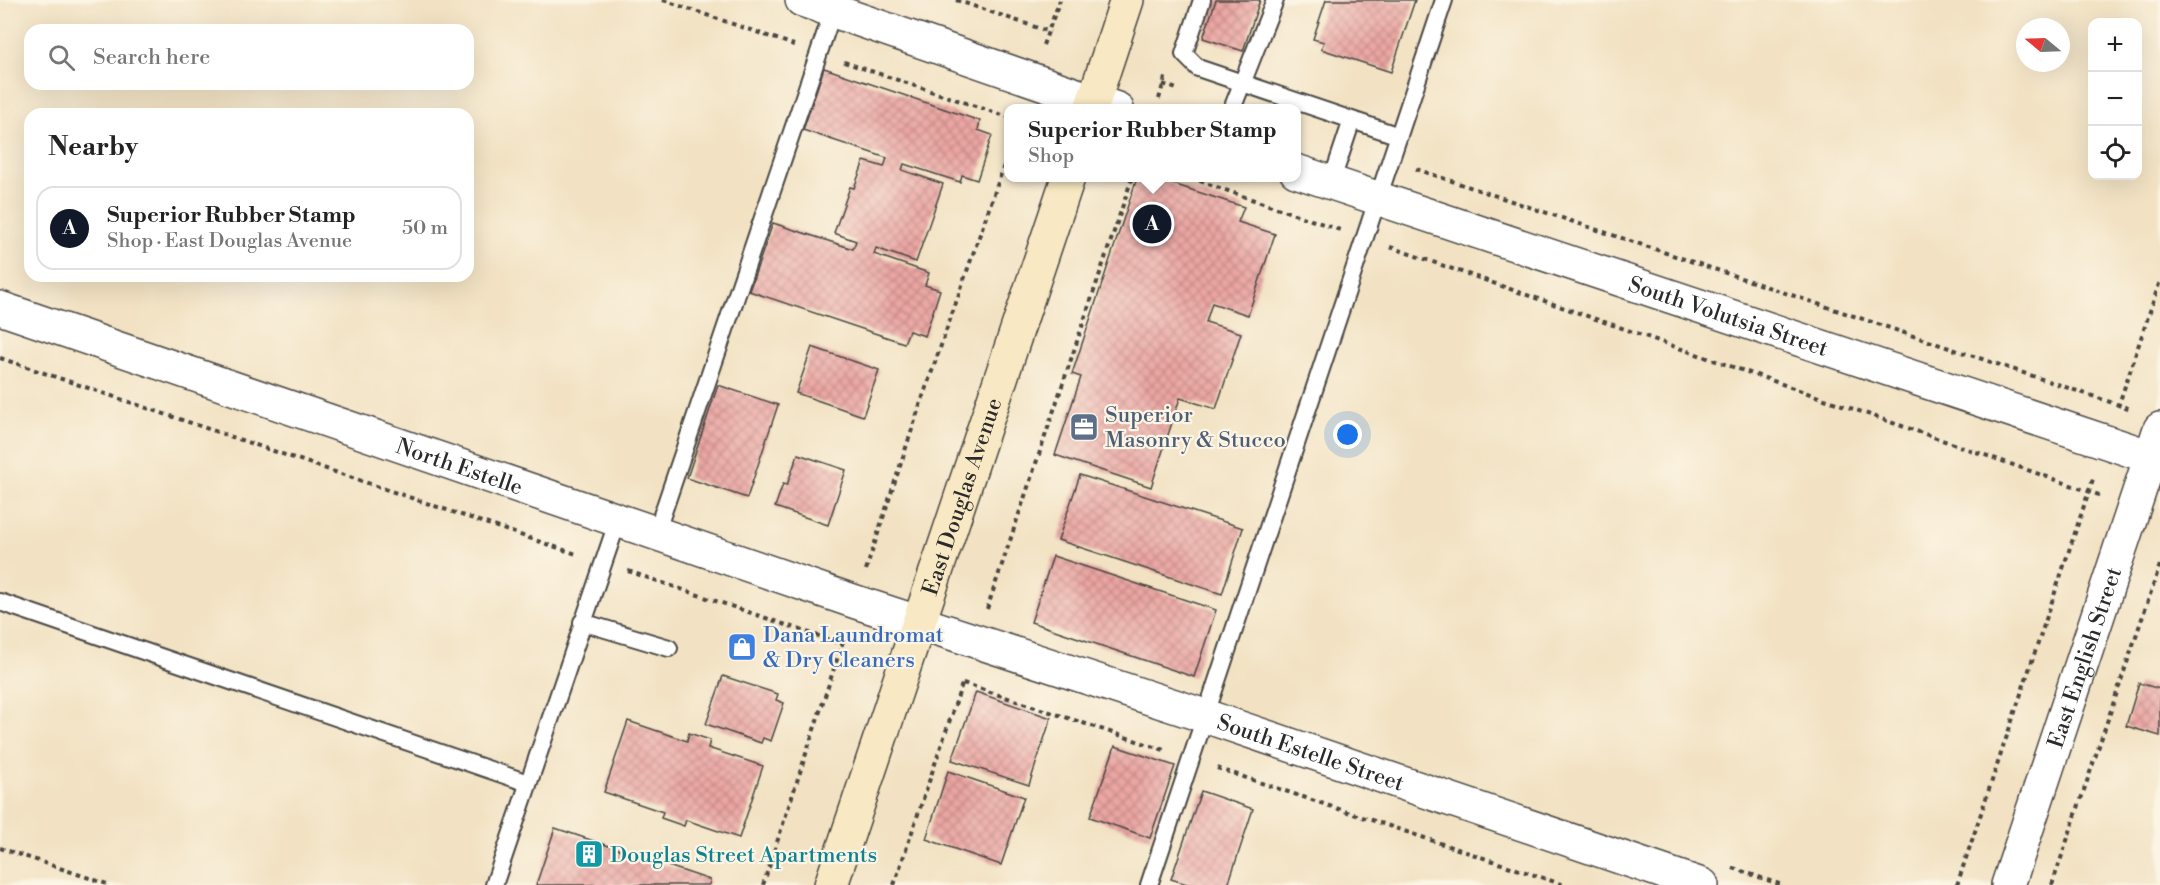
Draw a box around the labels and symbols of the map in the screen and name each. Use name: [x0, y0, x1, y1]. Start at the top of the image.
north arrow: [2016, 18, 2070, 72]
pin: A: [1132, 202, 1172, 246]
street label: South Volutsia Street: [1625, 271, 1831, 363]
street label: East Douglas Avenue: [917, 395, 1008, 599]
place label: Superior Masonry & Stucco: [1105, 402, 1286, 454]
office icon: Superior Masonry & Stucco: [1068, 411, 1100, 443]
your location: [1333, 420, 1362, 449]
street label: North Estelle: [392, 433, 526, 502]
street label: East English Street: [2043, 564, 2128, 752]
place label: Dana Laundromat & Dry Cleaners: [763, 622, 944, 674]
shop icon: Dana Laundromat & Dry Cleaners: [726, 631, 758, 663]
street label: South Estelle Street: [1213, 709, 1407, 798]
building icon: Douglas Street Apartments: [573, 838, 605, 870]
place label: Douglas Street Apartments: [610, 842, 877, 869]

